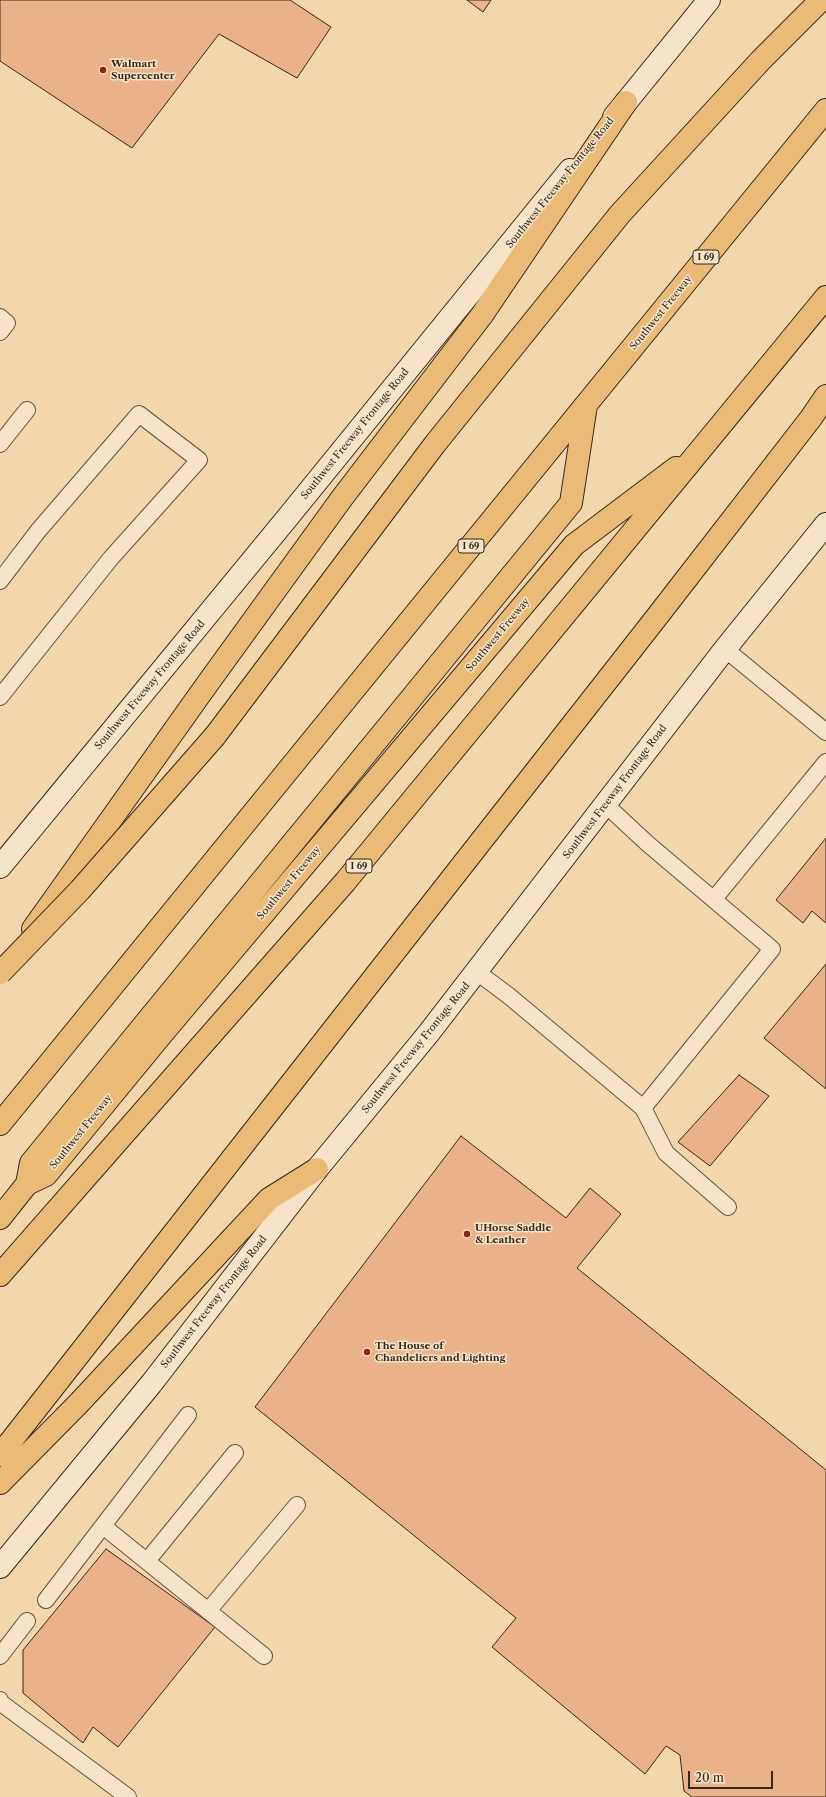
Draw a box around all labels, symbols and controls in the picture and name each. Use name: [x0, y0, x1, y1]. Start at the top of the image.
place label: Walmart Supercenter: [111, 58, 175, 82]
marker: Walmart Supercenter: [98, 65, 108, 75]
street label: Southwest Freeway Frontage Road: [504, 115, 616, 251]
road number: I 69: [693, 250, 719, 264]
street label: Southwest Freeway: [627, 273, 695, 353]
street label: Southwest Freeway Frontage Road: [299, 366, 411, 502]
road number: I 69: [458, 539, 484, 553]
street label: Southwest Freeway: [464, 596, 532, 674]
street label: Southwest Freeway Frontage Road: [92, 618, 208, 752]
street label: Southwest Freeway Frontage Road: [561, 723, 669, 861]
street label: Southwest Freeway: [255, 844, 323, 922]
road number: I 69: [346, 859, 372, 873]
street label: Southwest Freeway Frontage Road: [360, 980, 472, 1116]
street label: Southwest Freeway: [47, 1092, 115, 1172]
place label: UHorse Saddle & Leather: [475, 1222, 551, 1246]
marker: UHorse Saddle & Leather: [462, 1229, 472, 1239]
street label: Southwest Freeway Frontage Road: [159, 1233, 269, 1371]
place label: The House of Chandeliers and Lighting: [375, 1340, 505, 1364]
marker: The House of Chandeliers and Lighting: [362, 1347, 372, 1357]
scale bar: [690, 1763, 775, 1789]
text: 20 m: [695, 1770, 724, 1785]

